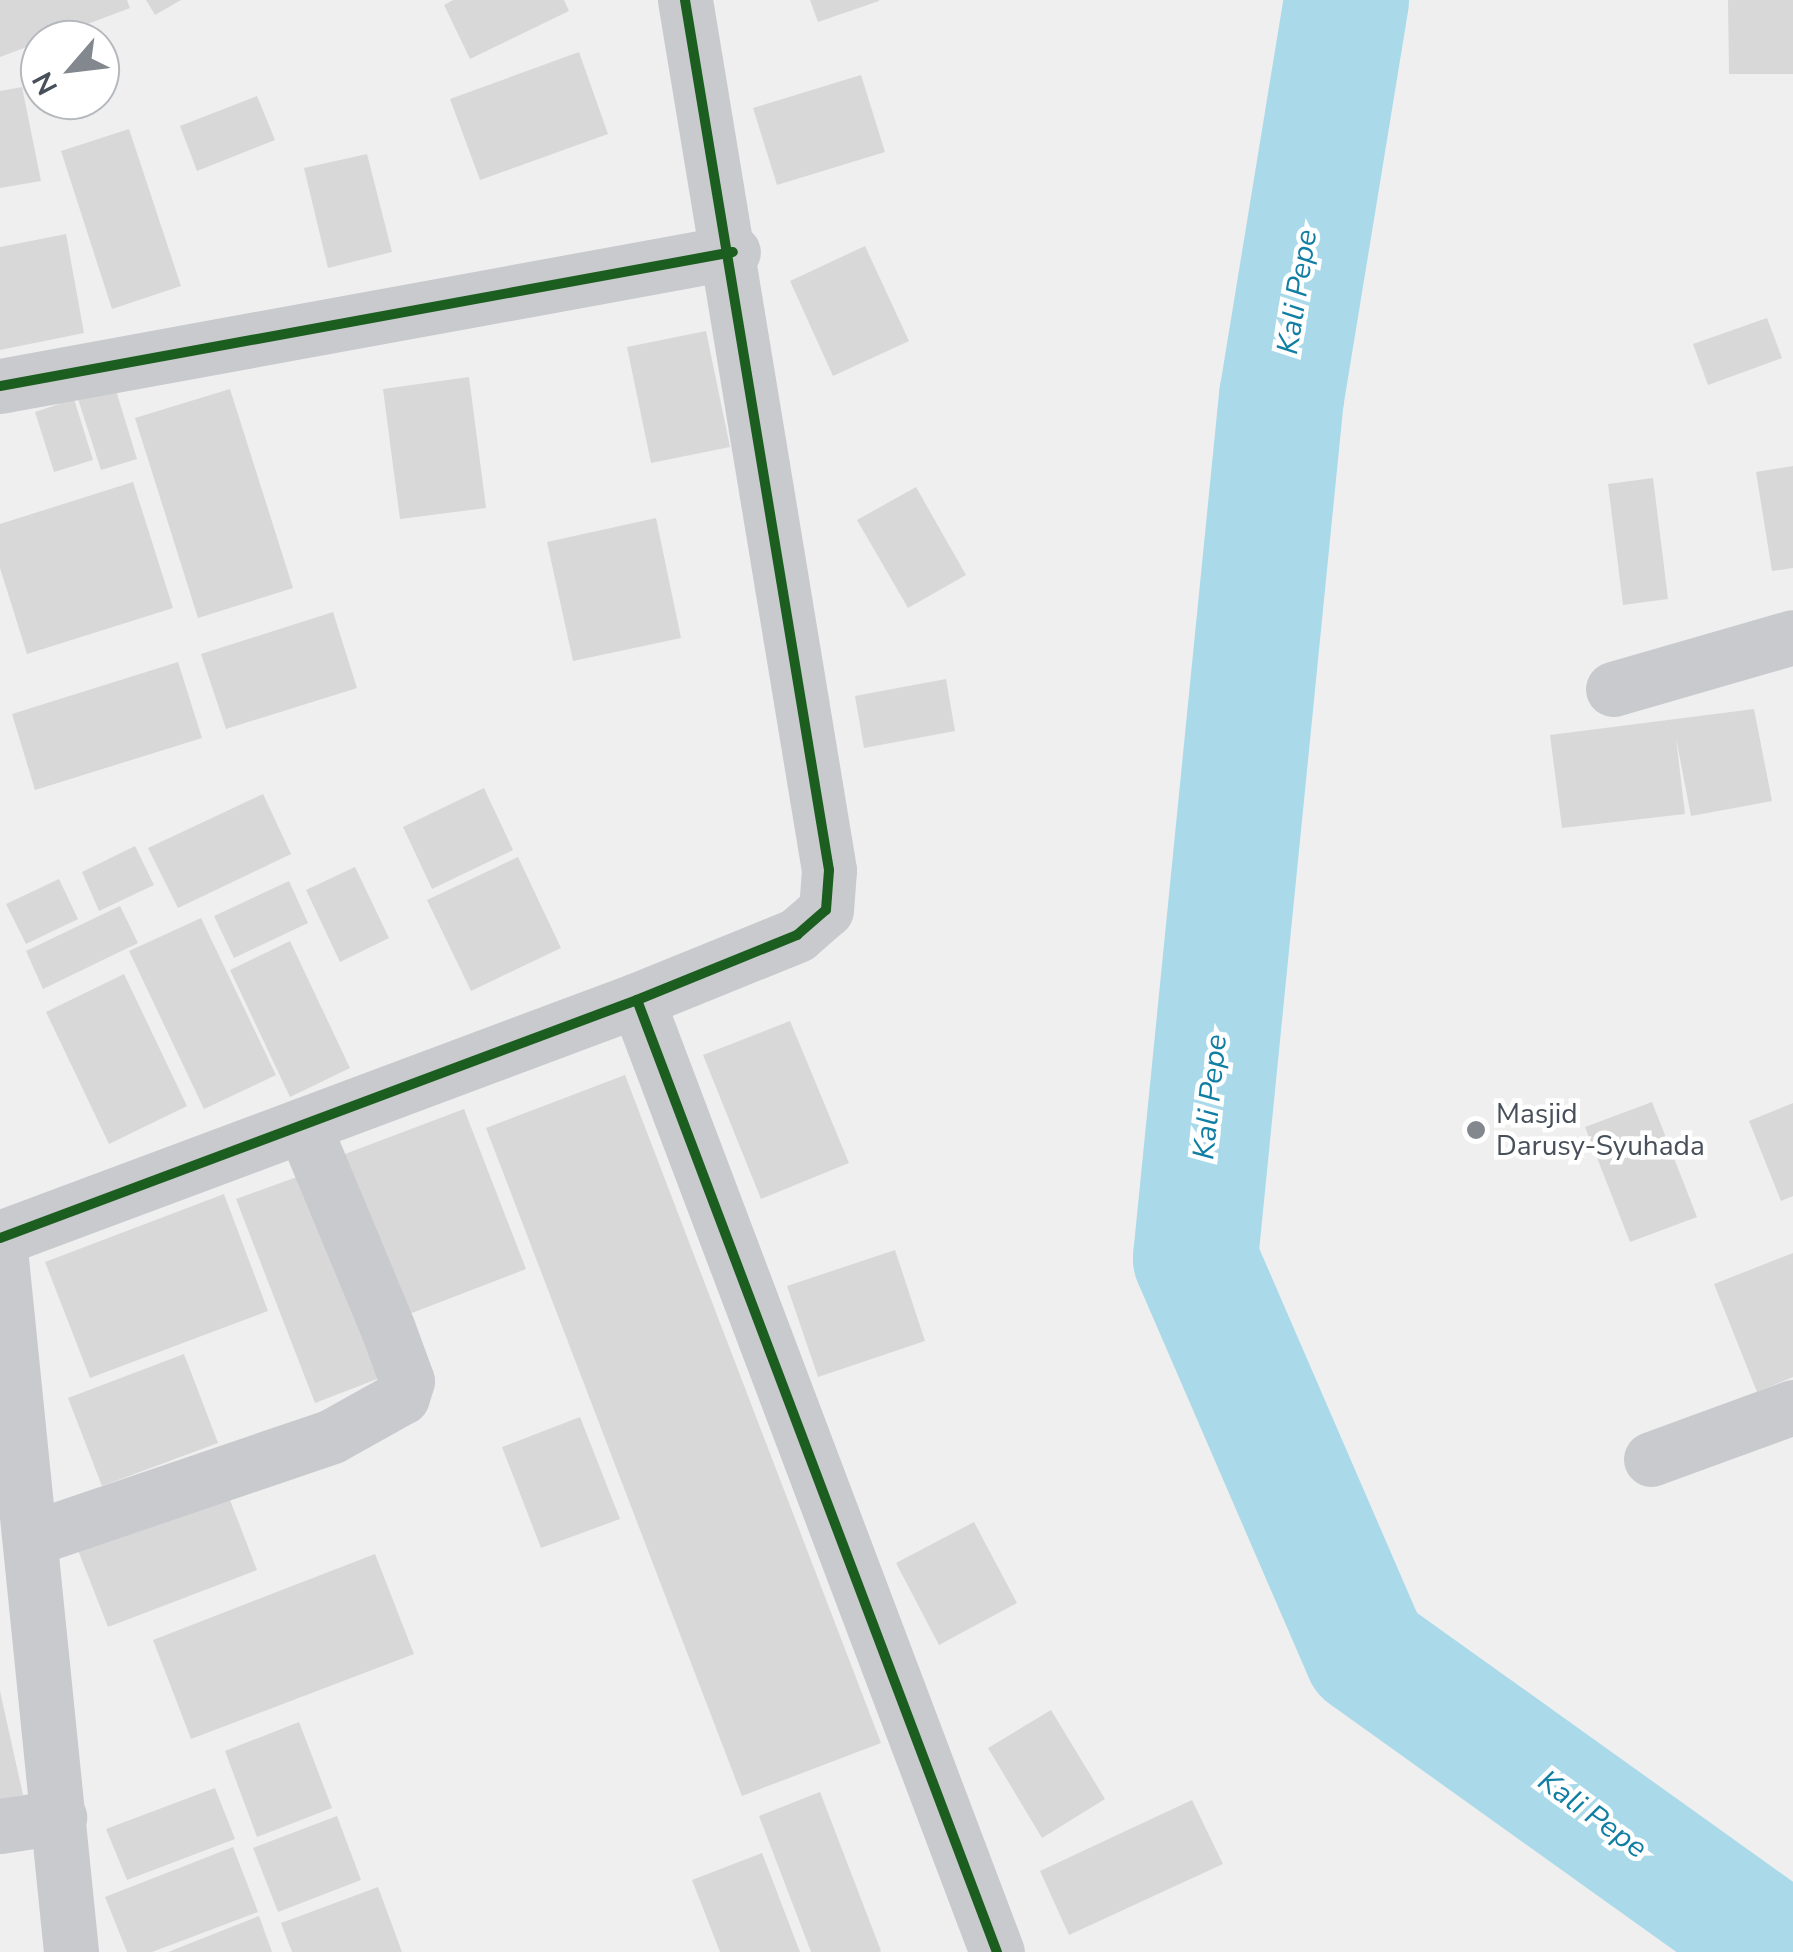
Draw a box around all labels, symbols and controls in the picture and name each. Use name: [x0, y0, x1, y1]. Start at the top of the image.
north arrow: [20, 20, 120, 120]
text: N: [24, 65, 67, 101]
water label: Kali Pepe: [1270, 227, 1326, 357]
water label: Kali Pepe: [1187, 1032, 1235, 1162]
place label: Masjid Darusy-Syuhada: [1496, 1097, 1705, 1163]
marker: Masjid Darusy-Syuhada: [1465, 1119, 1487, 1141]
water label: Kali Pepe: [1530, 1763, 1654, 1867]

